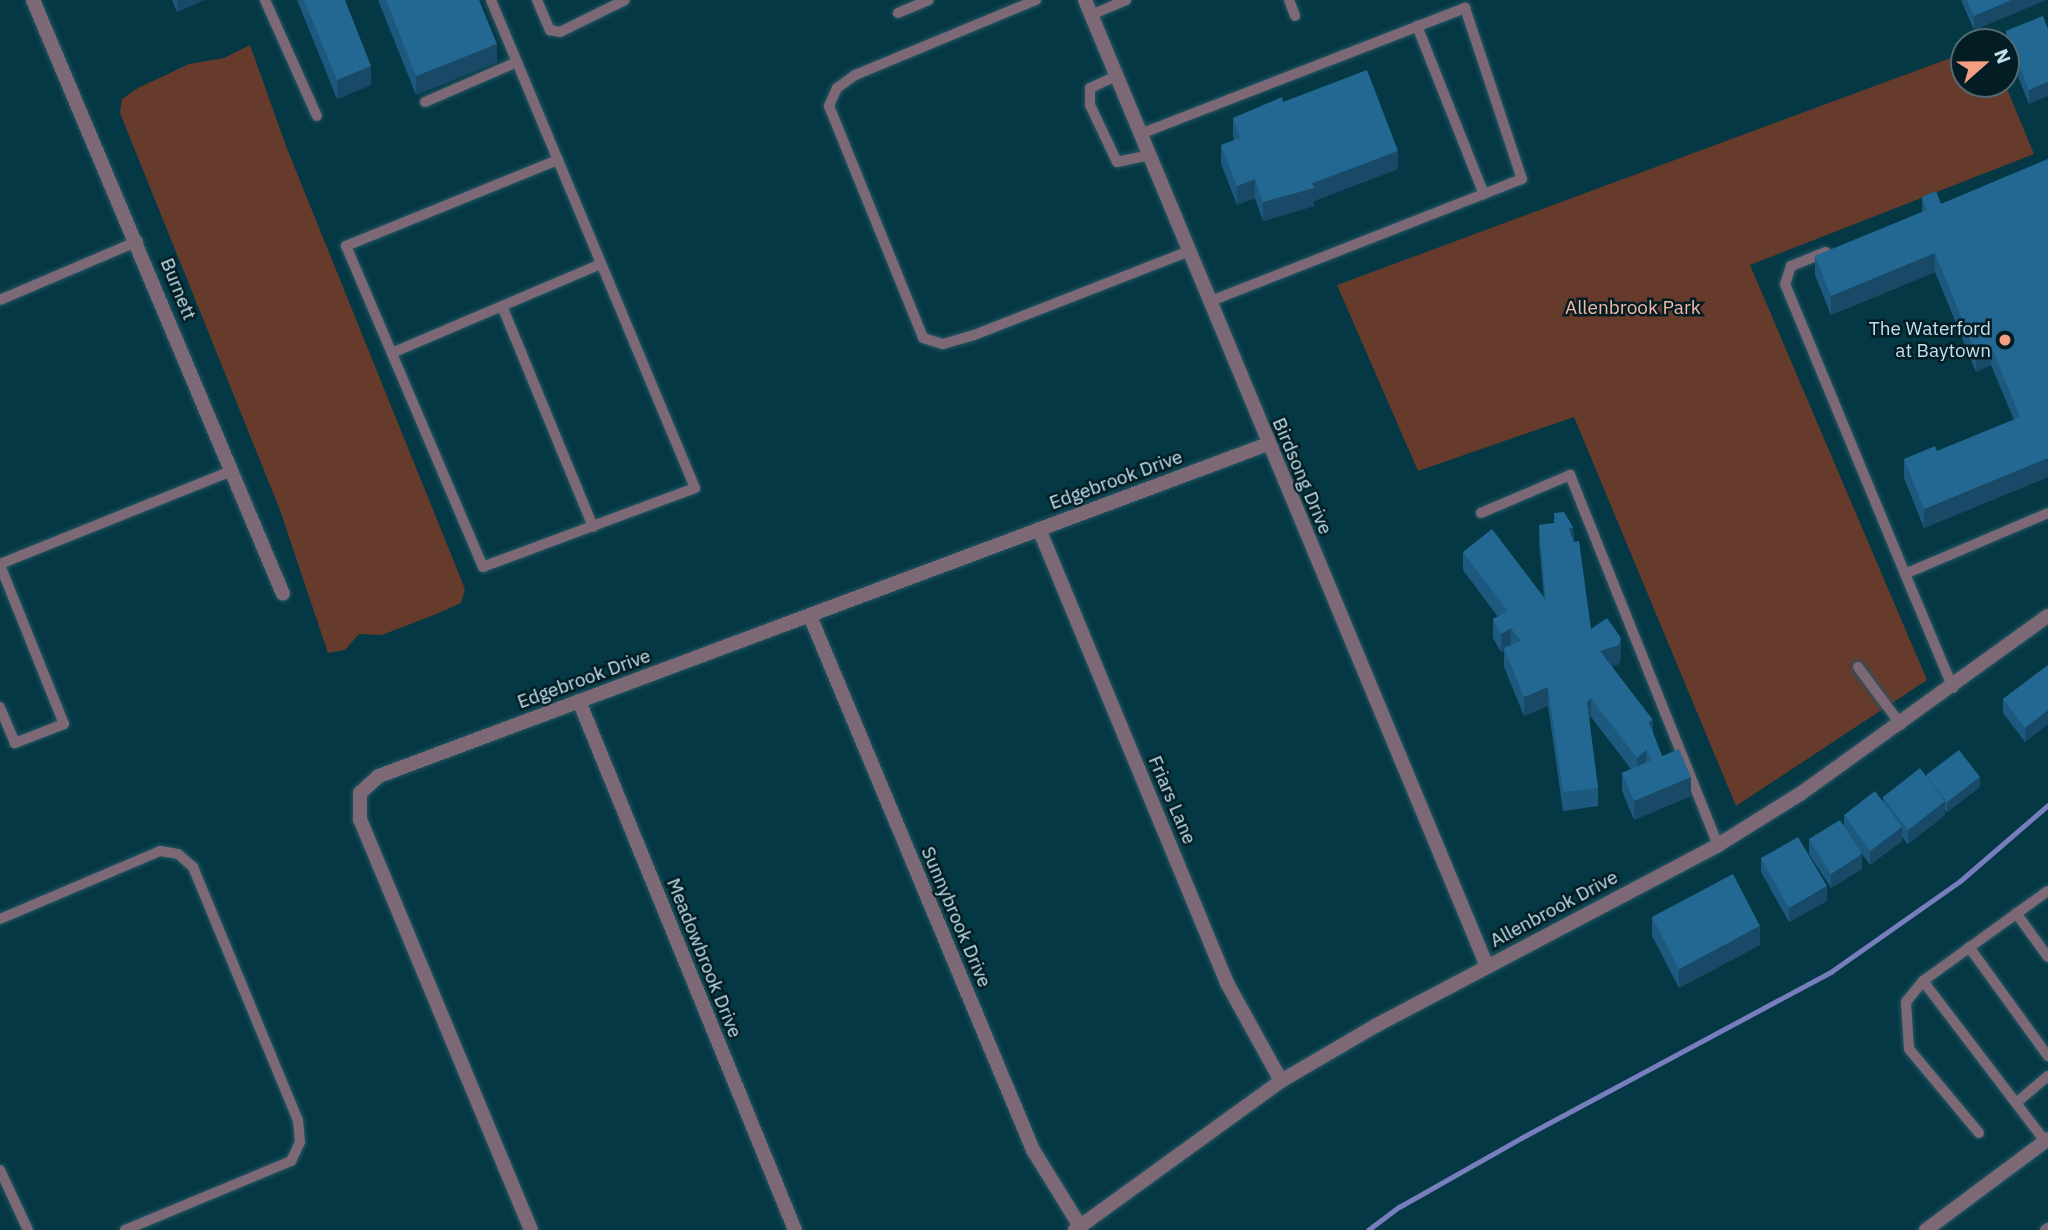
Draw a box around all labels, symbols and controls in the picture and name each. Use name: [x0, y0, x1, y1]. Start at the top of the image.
north arrow: [1950, 28, 2020, 98]
text: N: [1989, 45, 2016, 67]
street label: Burnett: [155, 255, 201, 323]
park label: Allenbrook Park: [1565, 297, 1701, 319]
place label: The Waterford at Baytown: [1869, 318, 1991, 362]
marker: The Waterford at Baytown: [1997, 332, 2013, 348]
street label: Birdsong Drive: [1267, 414, 1337, 538]
street label: Edgebrook Drive: [1046, 445, 1186, 515]
street label: Edgebrook Drive: [514, 644, 654, 714]
street label: Friars Lane: [1143, 752, 1201, 848]
street label: Sunnybrook Drive: [916, 843, 996, 991]
street label: Allenbrook Drive: [1486, 866, 1622, 952]
street label: Meadowbrook Drive: [662, 875, 746, 1041]

